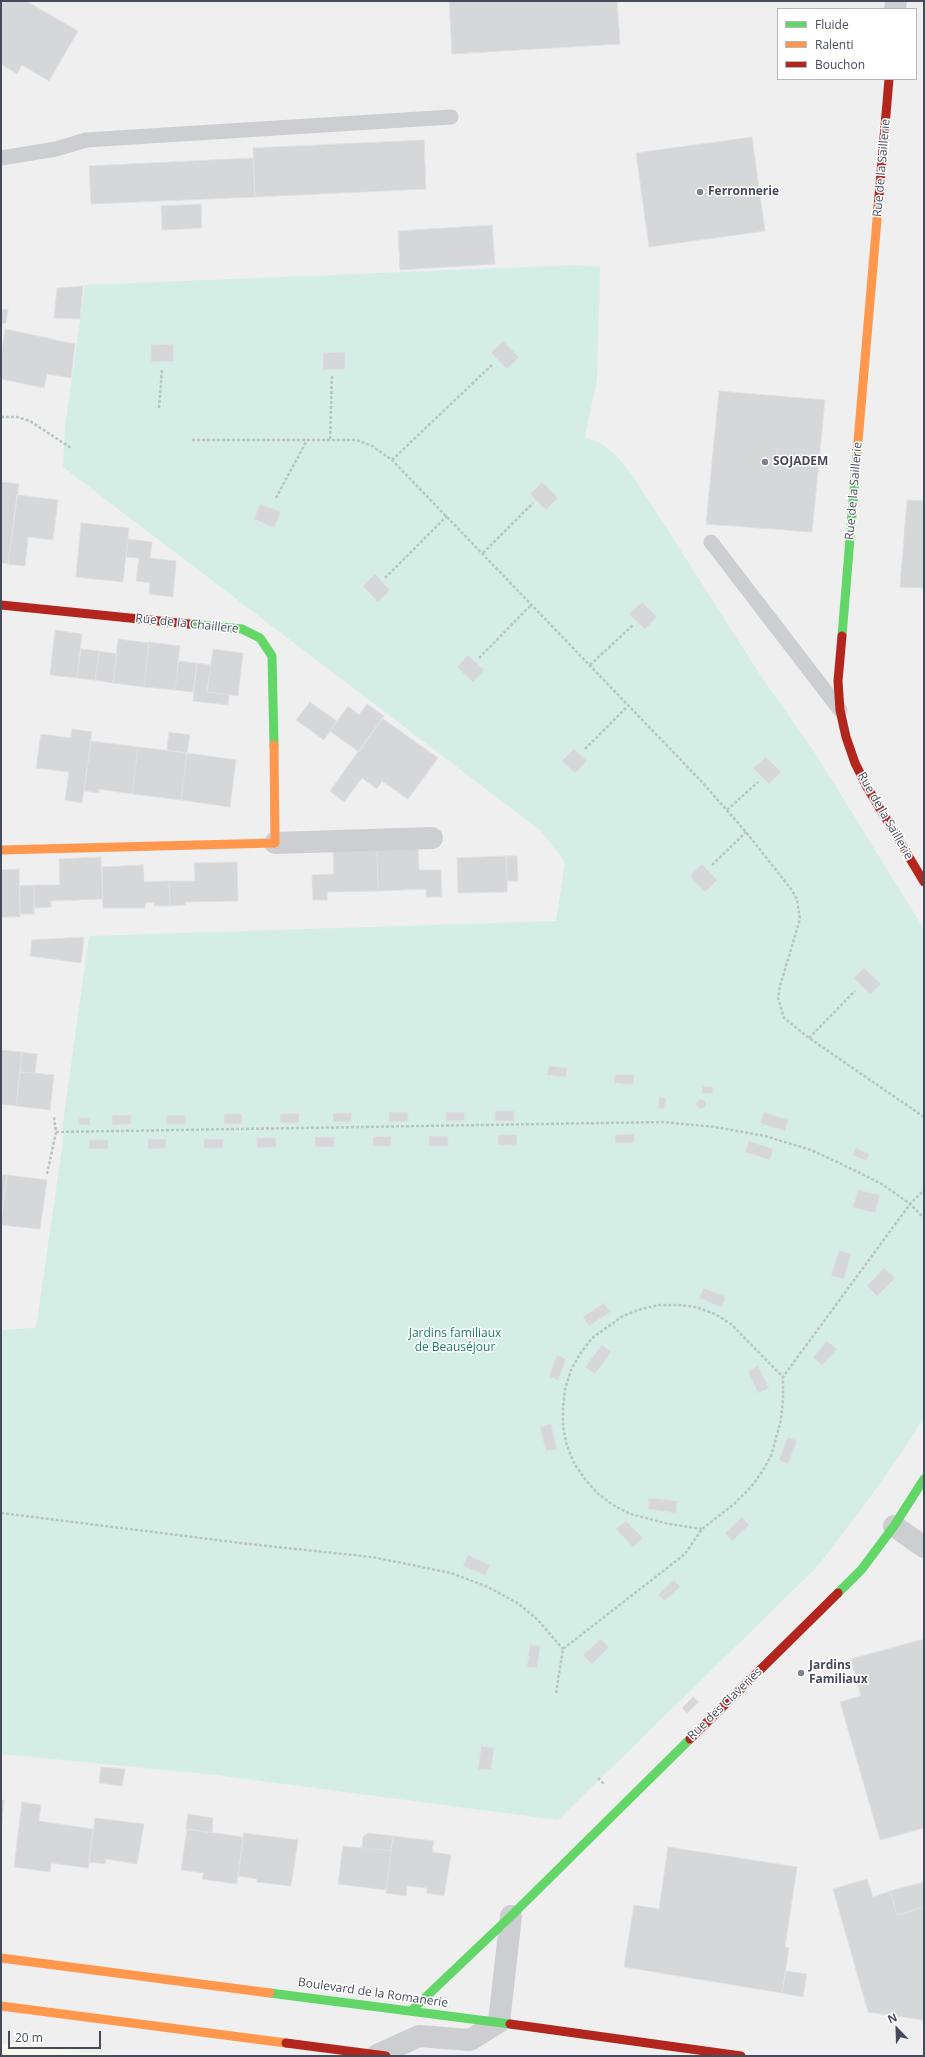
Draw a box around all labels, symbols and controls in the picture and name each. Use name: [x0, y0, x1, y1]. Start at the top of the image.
legend: [777, 8, 917, 80]
text: Fluide: [815, 16, 849, 33]
text: Ralenti: [815, 36, 854, 53]
text: Bouchon: [815, 56, 865, 73]
street label: Rue de la Saillerie: [871, 118, 893, 218]
place label: Ferronnerie: [708, 185, 779, 199]
marker: Ferronnerie: [695, 187, 705, 197]
street label: Rue de la Saillerie: [843, 441, 865, 541]
place label: SOJADEM: [773, 455, 828, 469]
marker: SOJADEM: [760, 457, 770, 467]
street label: Rue de la Chaillere: [135, 611, 239, 637]
street label: Rue de la Saillerie: [854, 770, 916, 862]
park label: Jardins familiaux de Beauséjour: [409, 1327, 501, 1355]
place label: Jardins Familiaux: [809, 1659, 868, 1687]
street label: Rue des Claveries: [685, 1665, 765, 1743]
marker: Jardins Familiaux: [796, 1668, 806, 1678]
street label: Boulevard de la Romanerie: [297, 1975, 449, 2011]
north arrow: [877, 2009, 917, 2049]
text: N: [885, 2009, 899, 2026]
scale bar: [10, 2023, 103, 2049]
text: 20 m: [15, 2029, 43, 2046]

